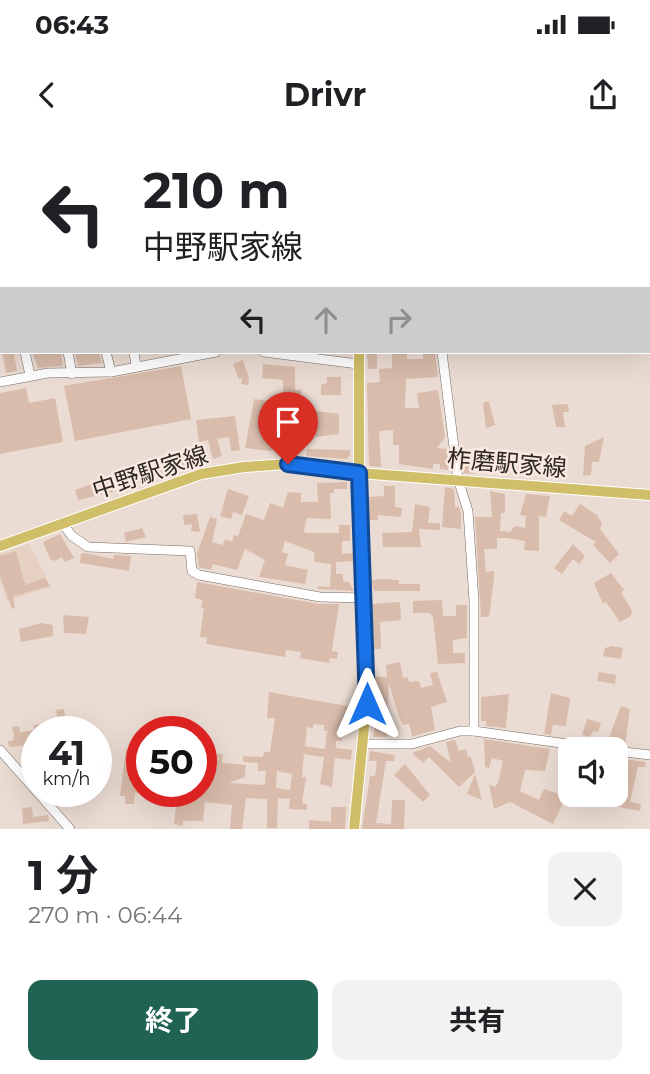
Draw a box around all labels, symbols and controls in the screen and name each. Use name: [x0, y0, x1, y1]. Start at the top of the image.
text: 06:43: [35, 9, 109, 41]
text: Drivr: [284, 75, 366, 114]
icon: back: [28, 76, 66, 114]
icon: share: [584, 76, 622, 114]
text: 210 m: [143, 161, 290, 220]
icon: left: [28, 168, 119, 259]
text: 中野駅家線: [143, 227, 303, 266]
icon: left: [234, 301, 272, 339]
icon: ahead: [307, 301, 345, 339]
icon: right: [380, 301, 418, 339]
pin: [258, 392, 318, 464]
icon: arrive: [269, 403, 307, 441]
street label: 中野駅家線: [88, 440, 212, 504]
street label: 柞磨駅家線: [446, 443, 568, 483]
position arrow: [330, 667, 404, 741]
speed limit sign: 50: [126, 716, 217, 807]
text: 41: [48, 731, 85, 774]
map controls: [558, 737, 628, 807]
button: sound: [558, 737, 628, 807]
text: km/h: [42, 768, 91, 790]
text: 1 分: [28, 849, 98, 901]
button: close: [548, 852, 622, 926]
text: 270 m · 06:44: [28, 901, 182, 929]
button: 終了: [28, 980, 318, 1060]
button: 共有: [332, 980, 622, 1060]

